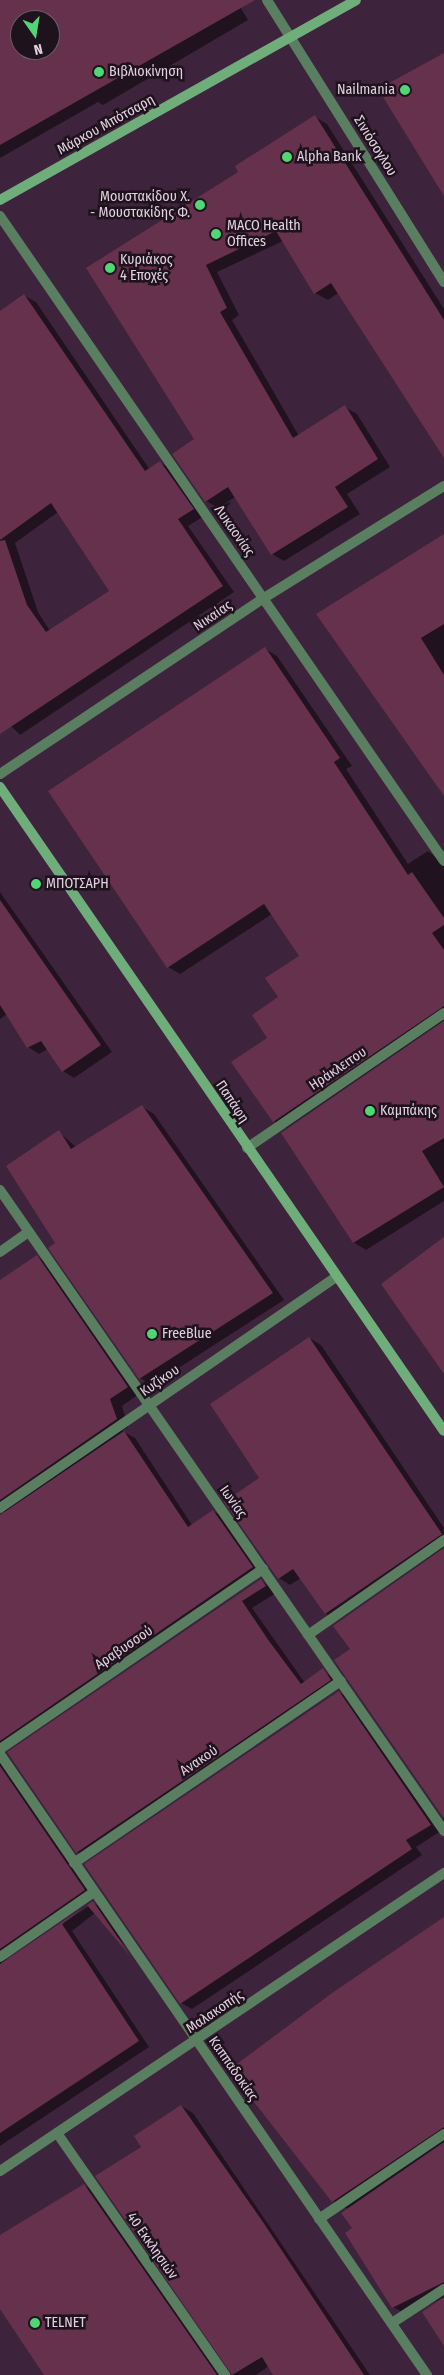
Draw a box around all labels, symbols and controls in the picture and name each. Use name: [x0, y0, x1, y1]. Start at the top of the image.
north arrow: [10, 10, 60, 60]
text: N: [32, 40, 44, 58]
place label: Βιβλιοκίνηση: [109, 64, 183, 80]
marker: Βιβλιοκίνηση: [93, 66, 105, 78]
place label: Nailmania: [337, 82, 395, 98]
marker: Nailmania: [399, 84, 411, 96]
street label: Μάρκου Μπότσαρη: [54, 91, 158, 159]
street label: Σινιόσογλου: [350, 113, 400, 179]
place label: Alpha Bank: [297, 149, 361, 165]
marker: Alpha Bank: [281, 151, 293, 163]
place label: Μουστακίδου Χ. - Μουστακίδης Φ.: [90, 189, 190, 222]
marker: Μουστακίδου Χ. - Μουστακίδης Φ.: [194, 199, 206, 211]
place label: MACO Health Offices: [227, 218, 301, 250]
marker: MACO Health Offices: [209, 227, 223, 241]
place label: Κυριάκος 4 Εποχές: [120, 252, 173, 284]
marker: Κυριάκος 4 Εποχές: [104, 262, 116, 274]
street label: Λυκαονίας: [210, 502, 258, 560]
street label: Νικαίας: [191, 597, 235, 635]
place label: ΜΠΟΤΣΑΡΗ: [46, 876, 109, 892]
marker: ΜΠΟΤΣΑΡΗ: [30, 878, 42, 890]
street label: Ηράκλειτου: [306, 1044, 370, 1094]
street label: Παπάφη: [212, 1078, 252, 1126]
place label: Καμπάκης: [380, 1103, 437, 1119]
marker: Καμπάκης: [364, 1105, 376, 1117]
place label: FreeBlue: [162, 1326, 212, 1342]
marker: FreeBlue: [146, 1328, 158, 1340]
street label: Κυζίκου: [137, 1362, 183, 1400]
street label: Ιωνίας: [216, 1482, 250, 1522]
street label: Αραβυσσού: [92, 1622, 156, 1674]
street label: Ανακού: [177, 1742, 221, 1780]
street label: Μαλακοπής: [183, 1987, 247, 2037]
street label: Καππαδοκίας: [205, 2033, 261, 2105]
street label: 40 Εκκλησιών: [123, 2209, 181, 2283]
place label: TELNET: [45, 2315, 86, 2331]
marker: TELNET: [29, 2317, 41, 2329]

